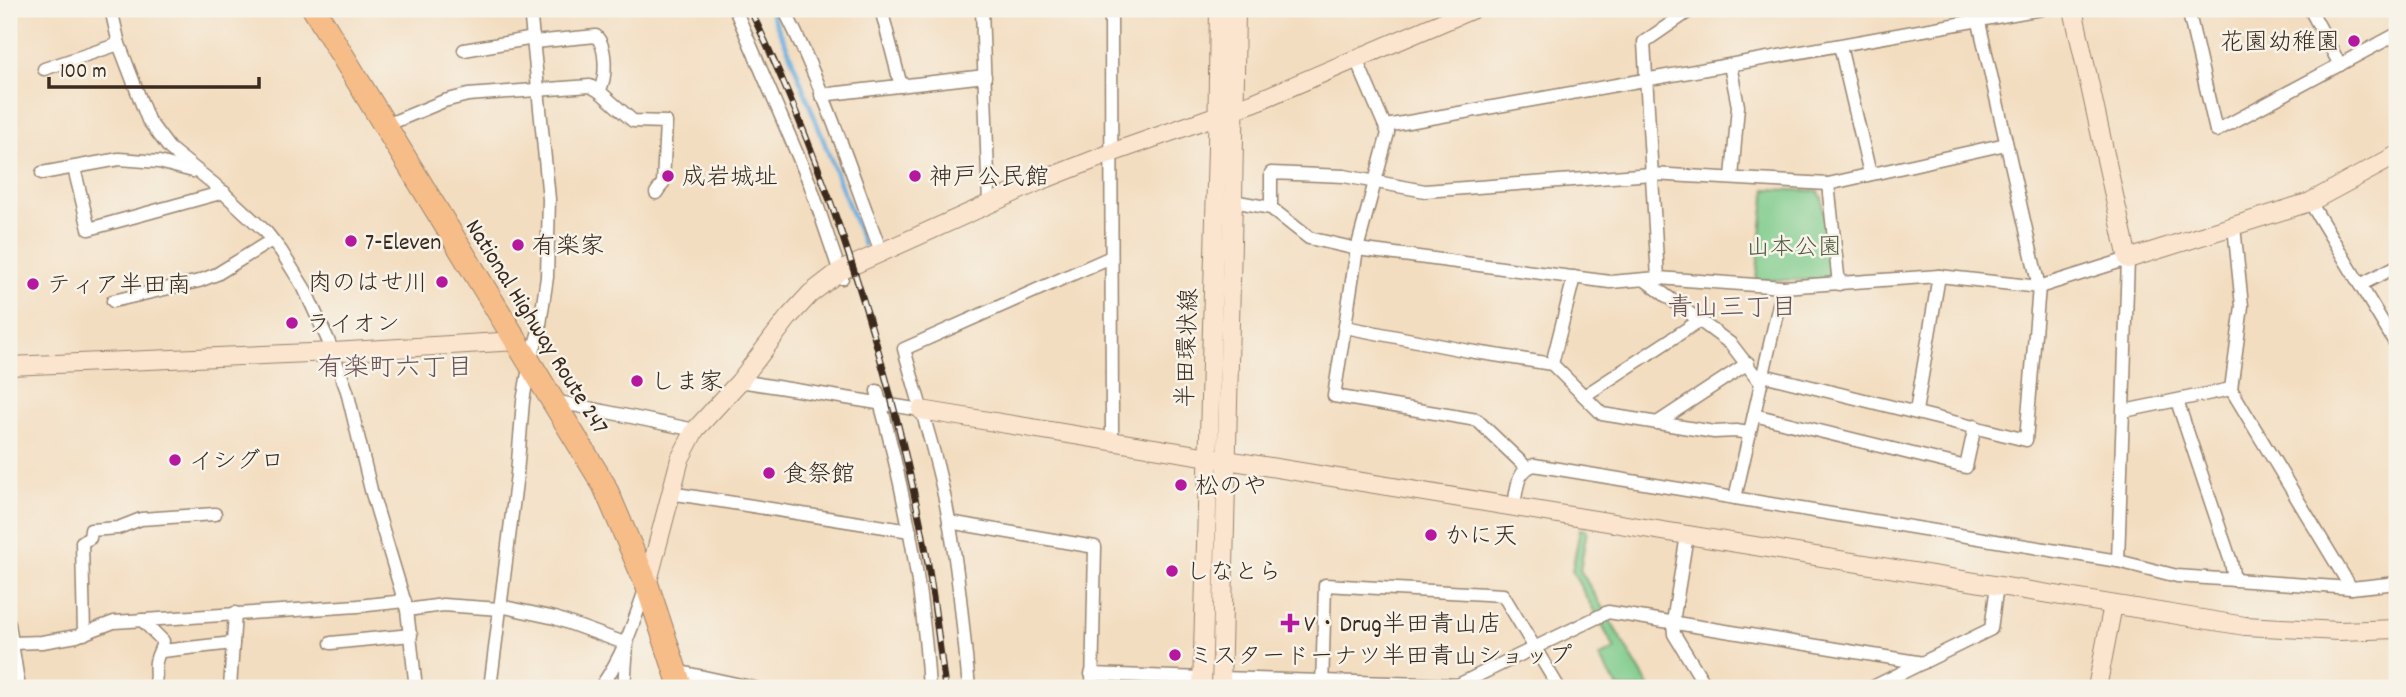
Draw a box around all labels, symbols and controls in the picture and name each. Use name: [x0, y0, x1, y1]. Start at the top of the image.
place label: 花園幼稚園: [2220, 27, 2340, 61]
marker: 花園幼稚園: [2346, 33, 2362, 49]
scale bar: [49, 46, 259, 90]
text: 100 m: [60, 58, 107, 88]
place label: 成岩城址: [682, 162, 778, 196]
place label: 神戸公民館: [929, 162, 1049, 196]
marker: 成岩城址: [660, 168, 676, 184]
marker: 神戸公民館: [907, 168, 923, 184]
street label: National Highway Route 247: [455, 213, 616, 442]
place label: 7-Eleven: [365, 227, 441, 261]
place label: 有楽家: [532, 231, 604, 265]
park label: 山本公園: [1746, 232, 1842, 266]
marker: 7-Eleven: [343, 233, 359, 249]
marker: 有楽家: [510, 237, 526, 253]
place label: 肉のはせ川: [308, 268, 428, 302]
place label: ティア半田南: [47, 270, 191, 304]
marker: 肉のはせ川: [434, 274, 450, 290]
marker: ティア半田南: [25, 276, 41, 292]
street label: 半田環状線: [1170, 288, 1208, 409]
district label: 青山三丁目: [1667, 291, 1797, 328]
place label: ライオン: [306, 309, 400, 343]
marker: ライオン: [284, 315, 300, 331]
district label: 有楽町六丁目: [317, 351, 473, 388]
place label: しま家: [651, 367, 723, 401]
marker: しま家: [629, 373, 645, 389]
place label: イシグロ: [189, 446, 285, 480]
marker: イシグロ: [167, 452, 183, 468]
place label: 食祭館: [783, 459, 855, 493]
marker: 食祭館: [761, 465, 777, 481]
place label: 松のや: [1195, 471, 1267, 505]
marker: 松のや: [1173, 477, 1189, 493]
place label: かに天: [1445, 521, 1517, 555]
marker: かに天: [1423, 527, 1439, 543]
place label: しなとら: [1186, 557, 1282, 591]
marker: しなとら: [1164, 563, 1180, 579]
place label: V・Drug半田青山店: [1304, 609, 1502, 643]
marker: V・Drug半田青山店: [1282, 615, 1298, 631]
place label: ミスタードーナツ半田青山ショップ: [1189, 641, 1573, 675]
marker: ミスタードーナツ半田青山ショップ: [1167, 647, 1183, 663]

